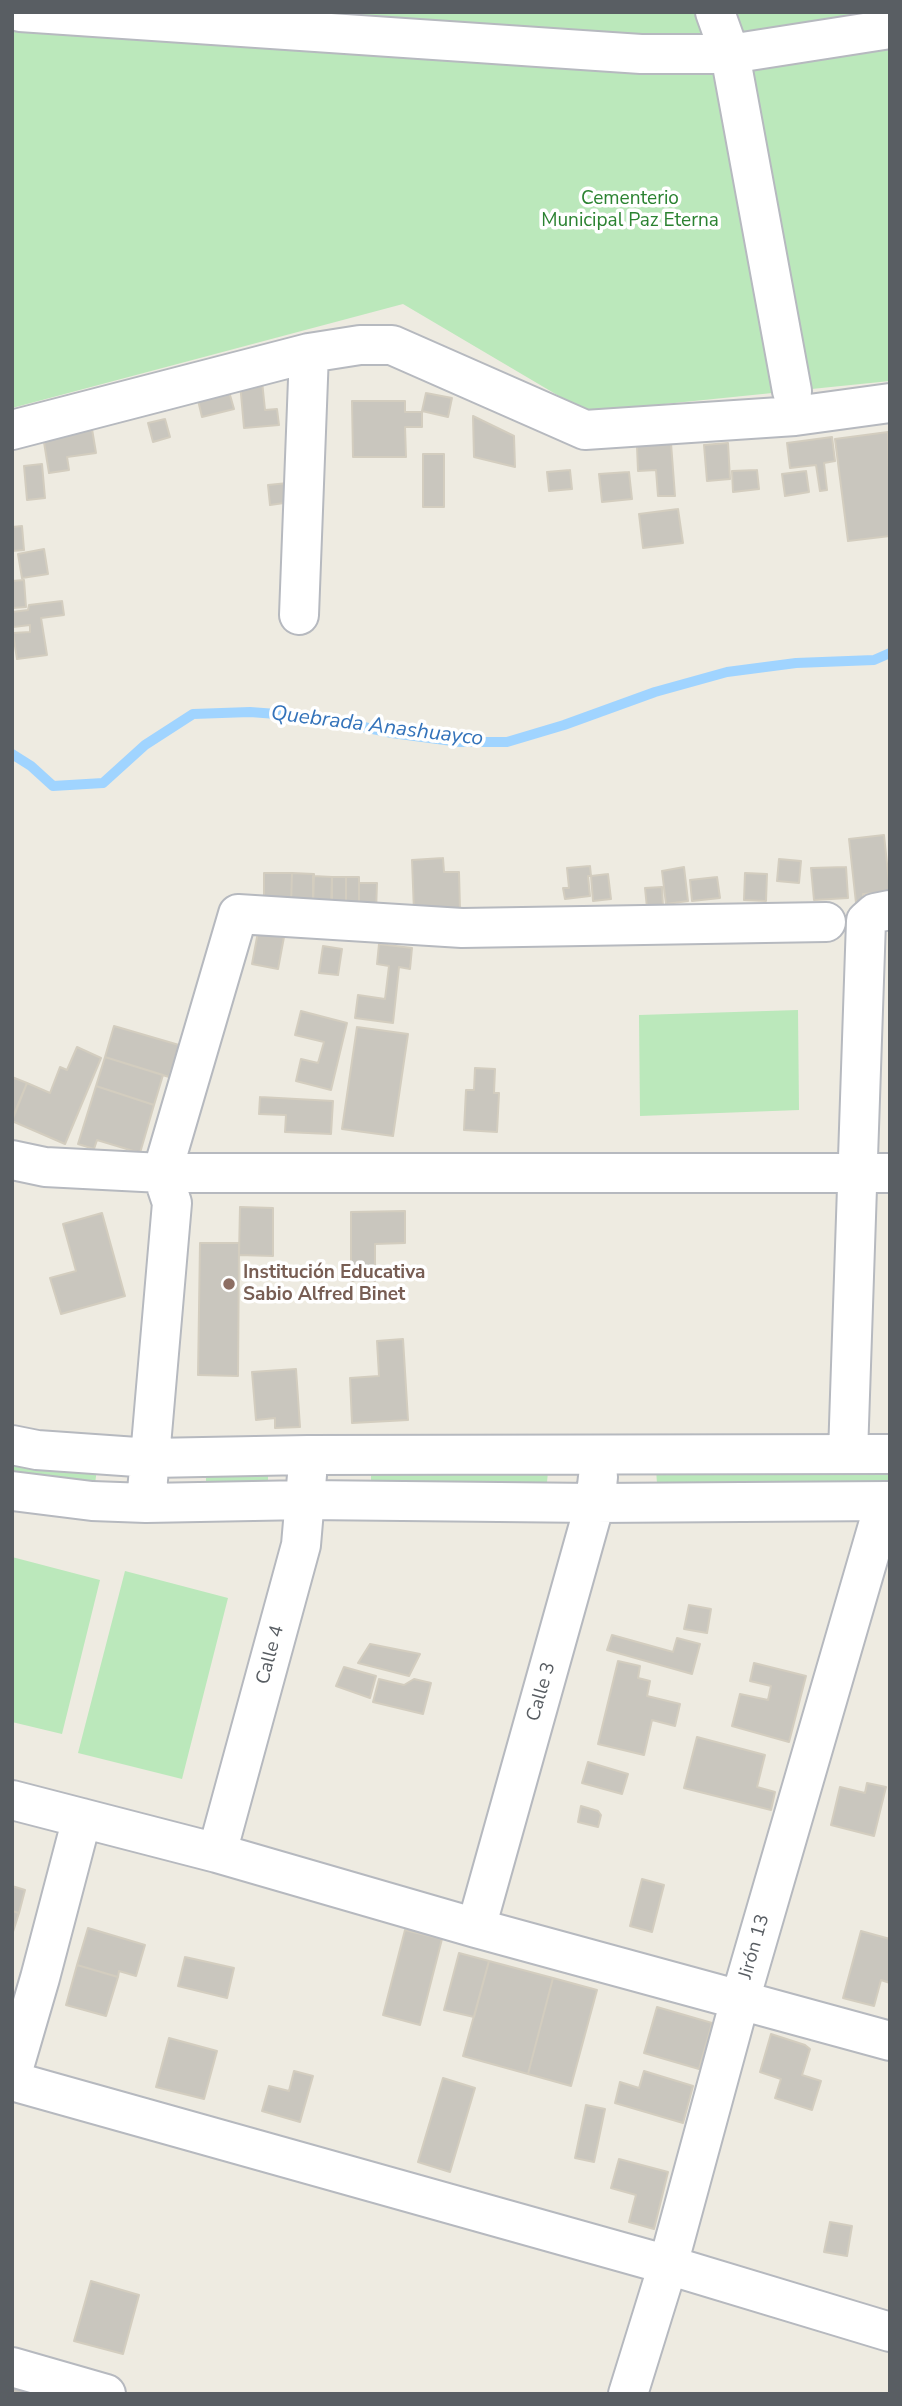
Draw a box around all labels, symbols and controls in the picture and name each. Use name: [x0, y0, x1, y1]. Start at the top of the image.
park label: Cementerio Municipal Paz Eterna: [541, 188, 719, 232]
water label: Quebrada Anashuayco: [269, 701, 485, 753]
place label: Institución Educativa Sabio Alfred Binet: [243, 1262, 425, 1306]
marker: Institución Educativa Sabio Alfred Binet: [221, 1276, 237, 1292]
street label: Calle 4: [252, 1623, 290, 1687]
street label: Calle 3: [523, 1660, 561, 1724]
street label: Jirón 13: [735, 1912, 775, 1982]

